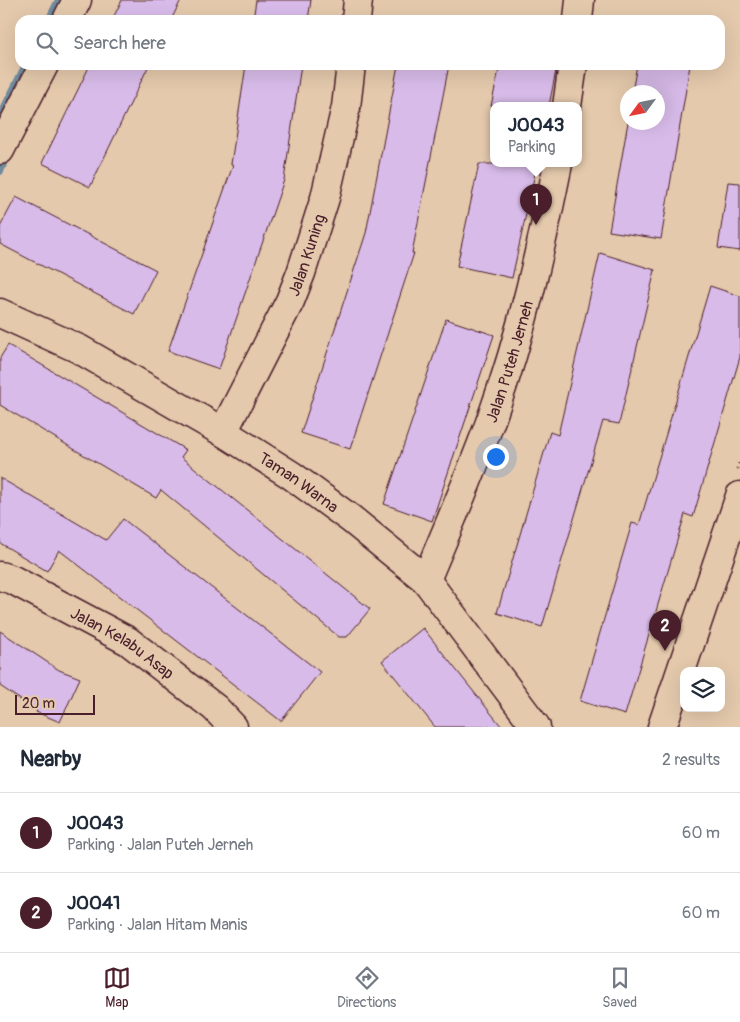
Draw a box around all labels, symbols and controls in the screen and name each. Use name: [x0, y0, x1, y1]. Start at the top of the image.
search box: [15, 15, 725, 70]
icon: search: [33, 29, 61, 57]
text: Search here: [73, 31, 166, 55]
north arrow: [620, 85, 665, 130]
popup: [490, 102, 582, 167]
text: J0043: [508, 113, 564, 137]
text: Parking: [508, 137, 555, 157]
pin: 1: [520, 184, 552, 225]
street label: Jalan Kuning: [284, 212, 330, 299]
street label: Jalan Puteh Jerneh: [482, 299, 538, 426]
your location: [483, 444, 509, 470]
street label: Taman Warna: [255, 448, 342, 517]
street label: Jalan Kelabu Asap: [67, 603, 178, 684]
pin: 2: [649, 610, 681, 651]
map controls: [680, 667, 725, 712]
button: layers: [680, 667, 725, 712]
scale bar: [15, 692, 95, 715]
text: 20 m: [22, 695, 55, 712]
text: Nearby: [20, 746, 81, 773]
text: 2 results: [662, 750, 720, 770]
text: J0043: [67, 811, 124, 835]
text: 1: [33, 823, 39, 843]
text: 60 m: [682, 823, 720, 843]
text: Parking · Jalan Puteh Jerneh: [67, 835, 253, 855]
text: J0041: [67, 891, 121, 915]
text: 2: [32, 903, 40, 923]
text: 60 m: [682, 903, 720, 923]
text: Parking · Jalan Hitam Manis: [67, 915, 247, 935]
tab: Map: [103, 964, 131, 1011]
tab: Directions: [337, 964, 396, 1011]
tab: Saved: [602, 964, 637, 1011]

